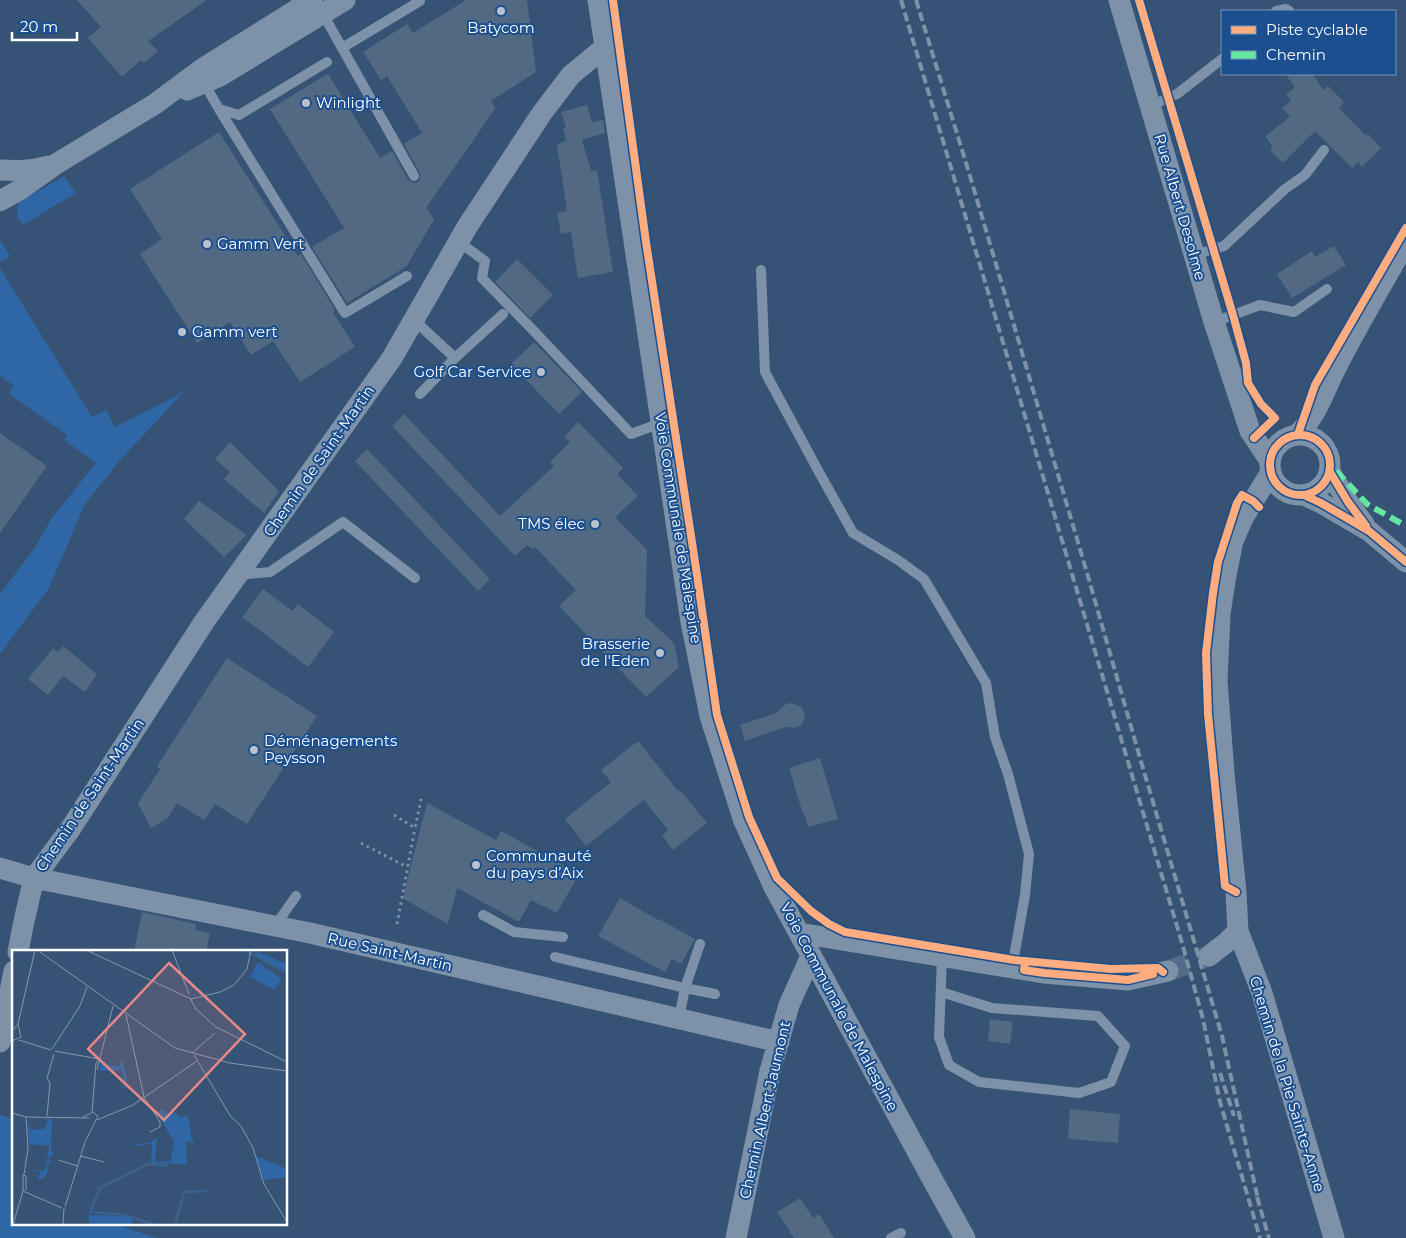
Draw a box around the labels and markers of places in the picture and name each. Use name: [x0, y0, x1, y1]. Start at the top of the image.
marker: Batycom: [495, 5, 507, 17]
place label: Batycom: [467, 18, 535, 37]
place label: Winlight: [316, 93, 381, 112]
marker: Winlight: [300, 97, 312, 109]
place label: Gamm Vert: [217, 234, 304, 253]
marker: Gamm Vert: [201, 238, 213, 250]
place label: Gamm vert: [192, 322, 278, 341]
marker: Gamm vert: [176, 326, 188, 338]
place label: Golf Car Service: [414, 362, 531, 381]
marker: Golf Car Service: [535, 366, 547, 378]
place label: TMS élec: [518, 514, 585, 533]
marker: TMS élec: [589, 518, 601, 530]
place label: Brasserie de l'Eden: [580, 634, 650, 670]
marker: Brasserie de l'Eden: [654, 647, 666, 659]
place label: Déménagements Peysson: [264, 731, 397, 767]
marker: Déménagements Peysson: [248, 744, 260, 756]
place label: Communauté du pays d’Aix: [486, 846, 592, 882]
marker: Communauté du pays d’Aix: [470, 859, 482, 871]

